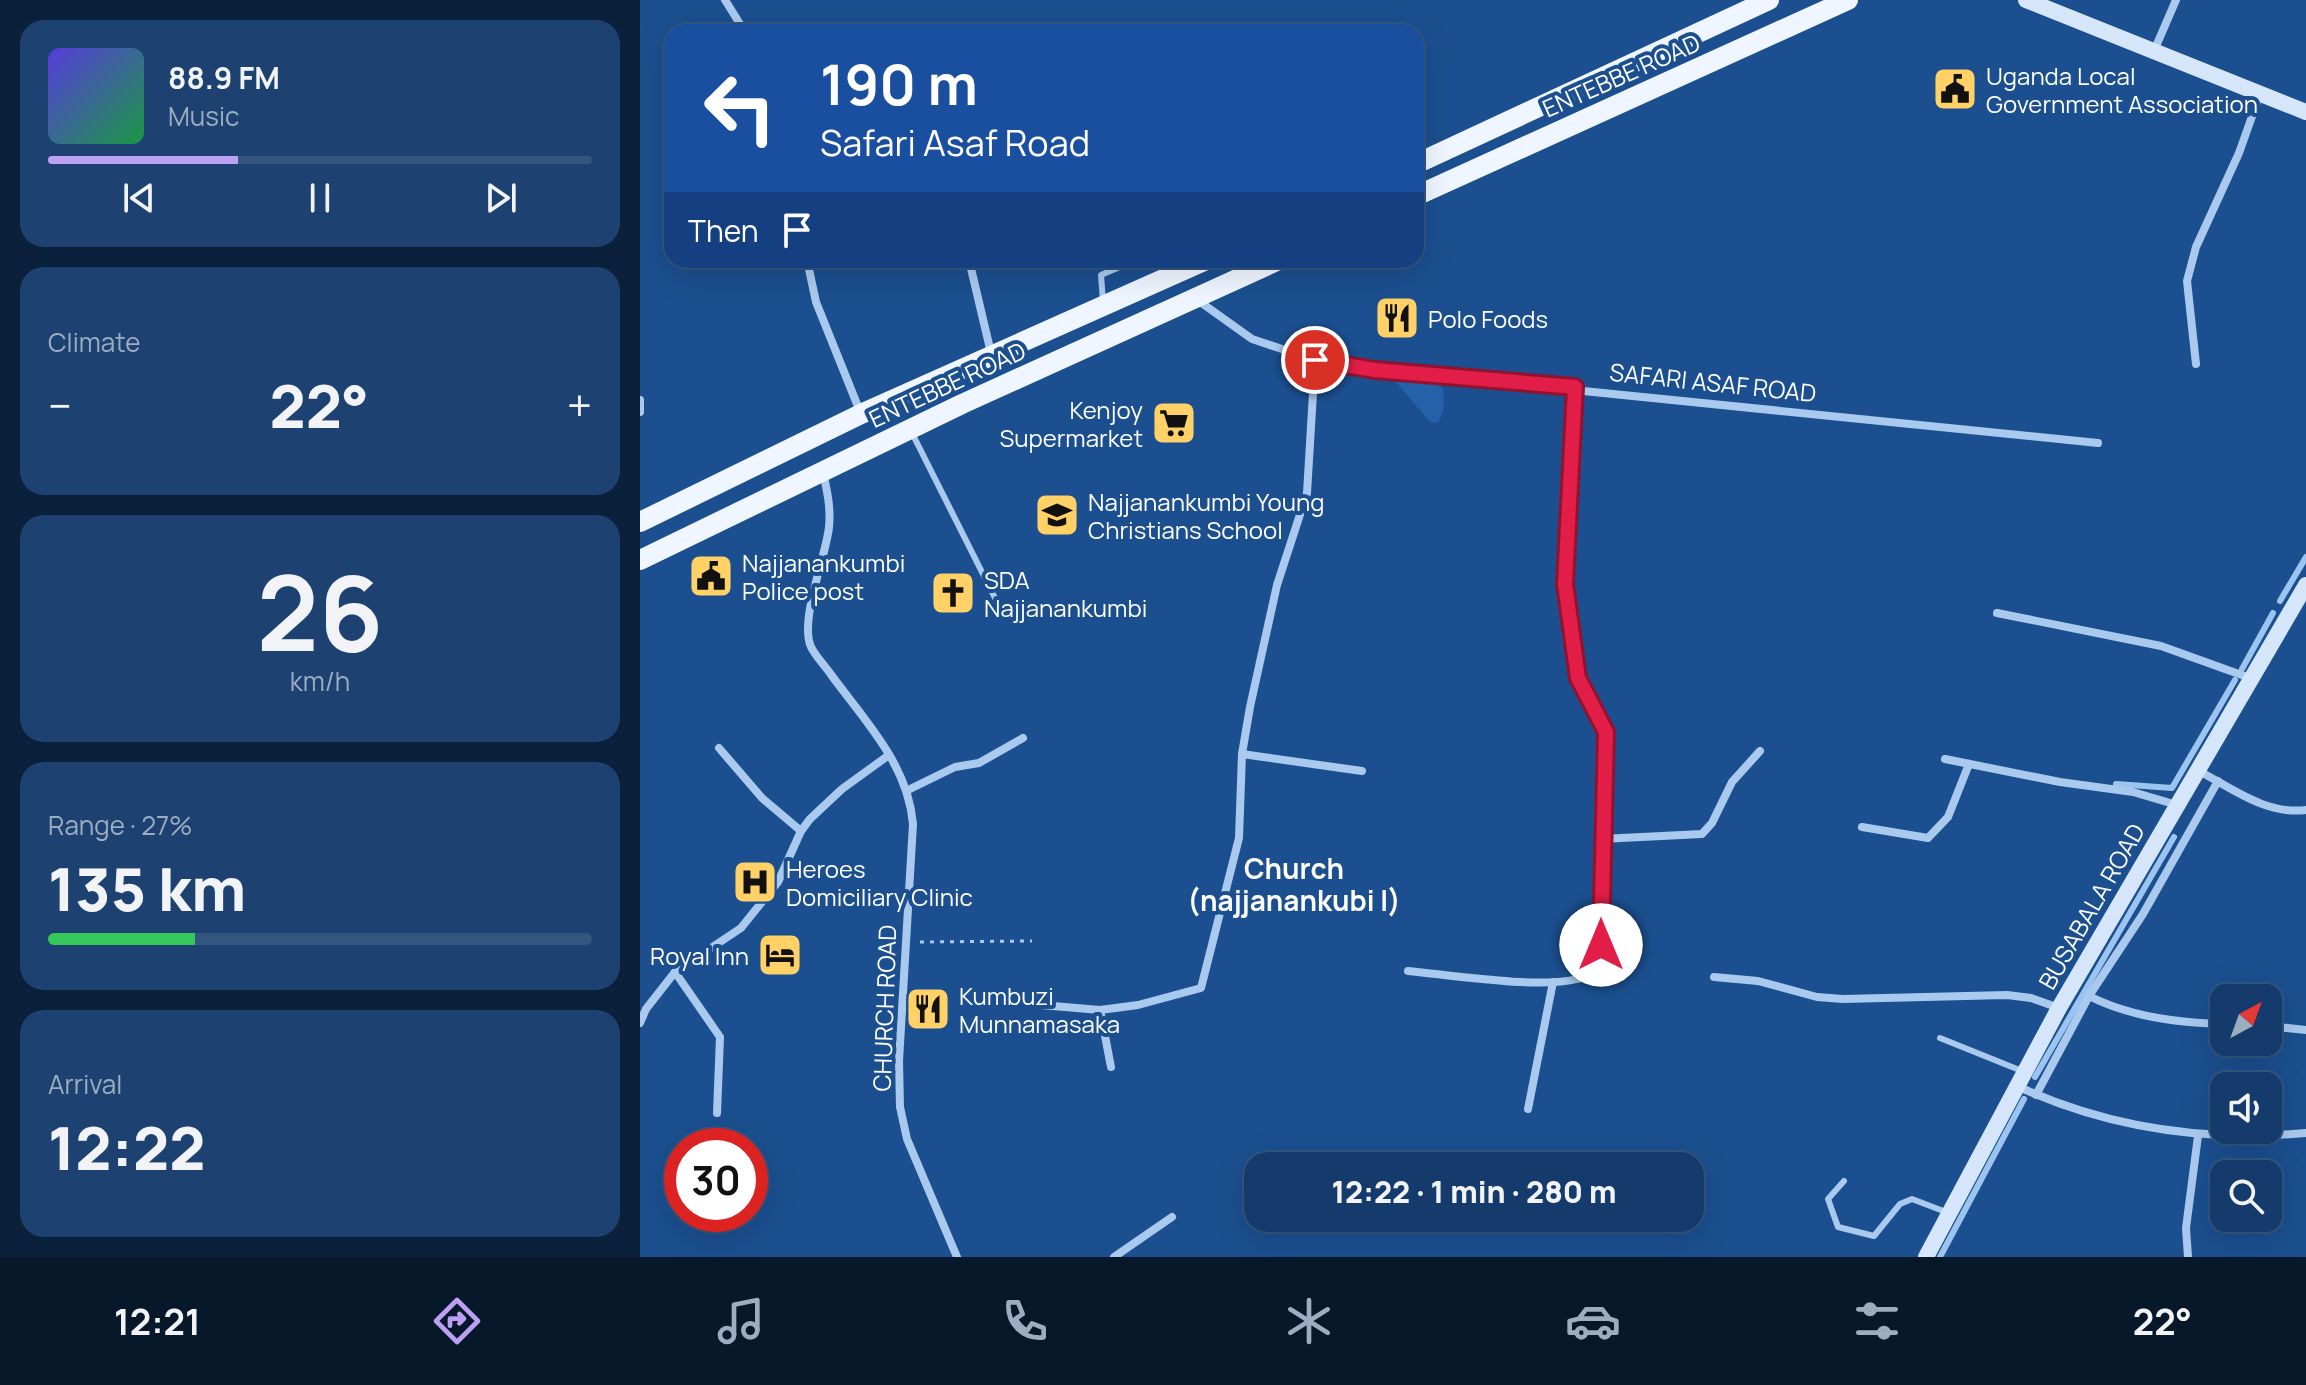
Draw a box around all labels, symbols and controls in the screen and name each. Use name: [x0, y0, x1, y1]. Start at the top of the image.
street label: ENTEBBE ROAD: [1537, 25, 1705, 125]
text: 190 m: [820, 45, 978, 122]
icon: left: [688, 56, 792, 160]
text: 88.9 FM: [168, 57, 280, 98]
place label: Uganda Local Government Association: [1986, 59, 2258, 120]
public building icon: Uganda Local Government Association: [1931, 65, 1979, 113]
text: Music: [168, 98, 239, 134]
text: Safari Asaf Road: [820, 118, 1090, 167]
icon: previous: [117, 176, 161, 220]
icon: pause: [298, 176, 342, 220]
icon: next: [479, 176, 523, 220]
icon: arrive: [775, 208, 819, 252]
text: Then: [688, 210, 759, 251]
restaurant icon: Polo Foods: [1373, 294, 1421, 342]
place label: Polo Foods: [1428, 302, 1548, 335]
text: Climate: [48, 324, 140, 360]
pin: [1281, 326, 1349, 394]
street label: ENTEBBE ROAD: [863, 333, 1031, 435]
icon: arrive: [1293, 338, 1337, 382]
street label: SAFARI ASAF ROAD: [1608, 355, 1818, 409]
text: 22°: [269, 364, 369, 446]
text: −: [48, 375, 72, 435]
text: +: [567, 375, 592, 435]
place label: Kenjoy Supermarket: [999, 393, 1143, 454]
supermarket icon: Kenjoy Supermarket: [1150, 399, 1198, 447]
place label: Najjanankumbi Young Christians School: [1088, 485, 1324, 546]
school or university icon: Najjanankumbi Young Christians School: [1033, 491, 1081, 539]
text: 26: [257, 540, 383, 682]
place label: Najjanankumbi Police post: [742, 546, 905, 607]
public building icon: Najjanankumbi Police post: [687, 552, 735, 600]
place label: SDA Najjanankumbi: [984, 563, 1147, 624]
church icon: SDA Najjanankumbi: [929, 569, 977, 617]
text: km/h: [290, 663, 350, 699]
text: Range · 27%: [48, 807, 192, 843]
street label: BUSABALA ROAD: [2030, 817, 2152, 995]
text: 135 km: [48, 847, 246, 929]
district label: Church (najjanankubi I): [1187, 849, 1401, 919]
place label: Heroes Domiciliary Clinic: [786, 852, 973, 913]
hospital icon: Heroes Domiciliary Clinic: [731, 858, 779, 906]
position arrow: [1559, 903, 1643, 987]
street label: CHURCH ROAD: [865, 924, 903, 1092]
hotel icon: Royal Inn: [756, 931, 804, 979]
place label: Royal Inn: [650, 939, 749, 972]
place label: Kumbuzi Munnamasaka: [959, 979, 1120, 1040]
north arrow: [2210, 984, 2282, 1056]
map controls: [2210, 984, 2282, 1232]
restaurant icon: Kumbuzi Munnamasaka: [904, 985, 952, 1033]
text: Arrival: [48, 1066, 122, 1102]
button: sound: [2210, 1072, 2282, 1144]
text: 12:22: [48, 1106, 205, 1188]
speed limit sign: 30: [664, 1128, 768, 1232]
button: search: [2210, 1160, 2282, 1232]
text: 12:22 · 1 min · 280 m: [1331, 1171, 1617, 1212]
icon: directions: [429, 1293, 485, 1349]
icon: music: [713, 1293, 769, 1349]
icon: phone: [997, 1293, 1053, 1349]
icon: climate: [1281, 1293, 1337, 1349]
icon: car: [1565, 1293, 1621, 1349]
icon: filters: [1849, 1293, 1905, 1349]
text: 12:21: [114, 1297, 201, 1346]
text: 22°: [2133, 1297, 2192, 1346]

